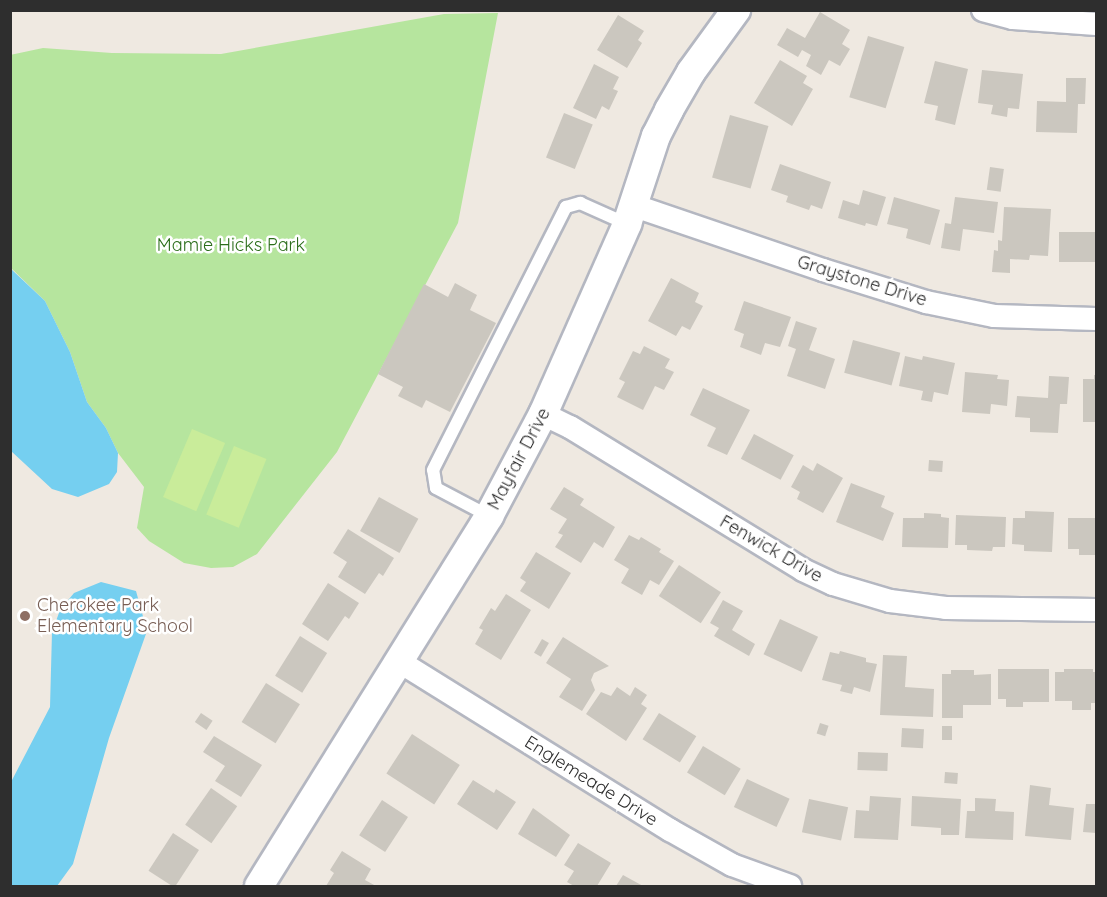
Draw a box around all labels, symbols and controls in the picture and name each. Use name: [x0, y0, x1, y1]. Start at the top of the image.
park label: Mamie Hicks Park: [157, 234, 305, 256]
street label: Graystone Drive: [795, 251, 929, 311]
street label: Mayfair Drive: [483, 404, 555, 514]
street label: Fenwick Drive: [716, 511, 826, 587]
place label: Cherokee Park Elementary School: [37, 595, 193, 638]
marker: Cherokee Park Elementary School: [18, 609, 32, 623]
street label: Englemeade Drive: [520, 731, 662, 831]

